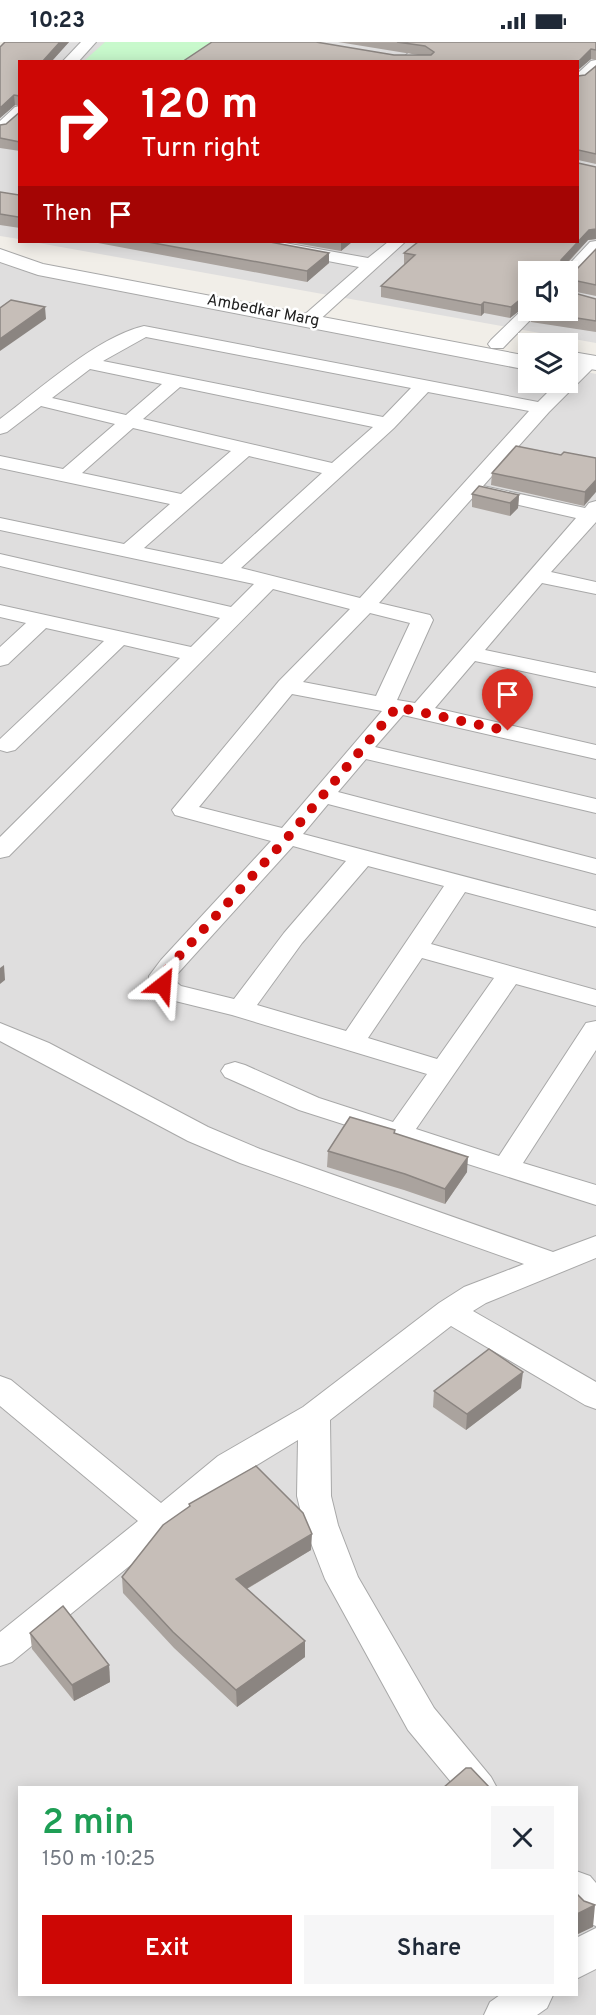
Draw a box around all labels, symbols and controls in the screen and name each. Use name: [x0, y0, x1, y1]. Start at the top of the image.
text: 10:23: [30, 8, 85, 35]
text: 120 m: [141, 80, 258, 133]
icon: right: [42, 84, 120, 162]
text: Turn right: [141, 132, 260, 166]
icon: arrive: [104, 198, 137, 231]
text: Then: [42, 201, 92, 228]
map controls: [518, 261, 578, 393]
button: sound: [518, 261, 578, 321]
street label: Ambedkar Marg: [205, 290, 321, 332]
button: layers: [518, 333, 578, 393]
pin: [482, 669, 533, 731]
icon: arrive: [491, 678, 524, 711]
position arrow: [131, 953, 195, 1017]
text: 2 min: [42, 1801, 135, 1847]
button: close: [491, 1806, 554, 1869]
text: 150 m · 10:25: [42, 1847, 155, 1873]
button: Exit: [42, 1915, 292, 1984]
button: Share: [304, 1915, 554, 1984]

